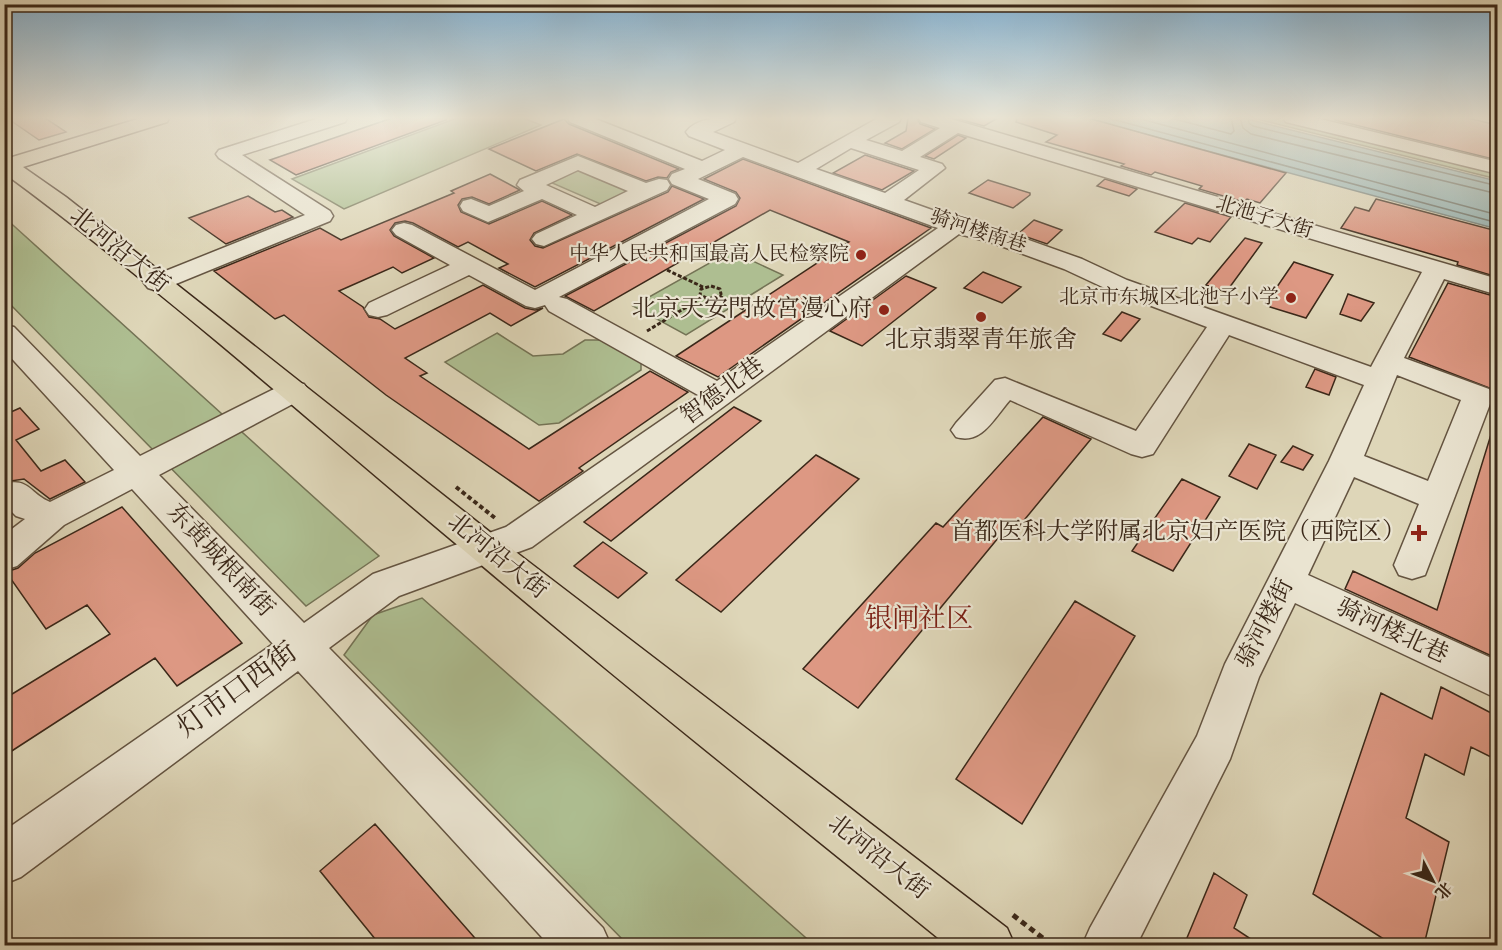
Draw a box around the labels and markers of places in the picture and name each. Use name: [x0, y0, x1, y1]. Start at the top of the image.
place label: 中华人民共和国最高人民检察院: [569, 242, 849, 265]
marker: 中华人民共和国最高人民检察院: [854, 248, 868, 262]
place label: 北京市东城区北池子小学: [1059, 286, 1279, 308]
marker: 北京市东城区北池子小学: [1284, 291, 1298, 305]
place label: 北京天安門故宮漫心府: [632, 295, 872, 322]
marker: 北京天安門故宮漫心府: [877, 303, 891, 317]
marker: 北京翡翠青年旅舍: [974, 310, 988, 324]
place label: 北京翡翠青年旅舍: [885, 326, 1077, 353]
place label: 首都医科大学附属北京妇产医院（西院区）: [950, 518, 1406, 545]
marker: 首都医科大学附属北京妇产医院（西院区）: [1410, 524, 1428, 542]

